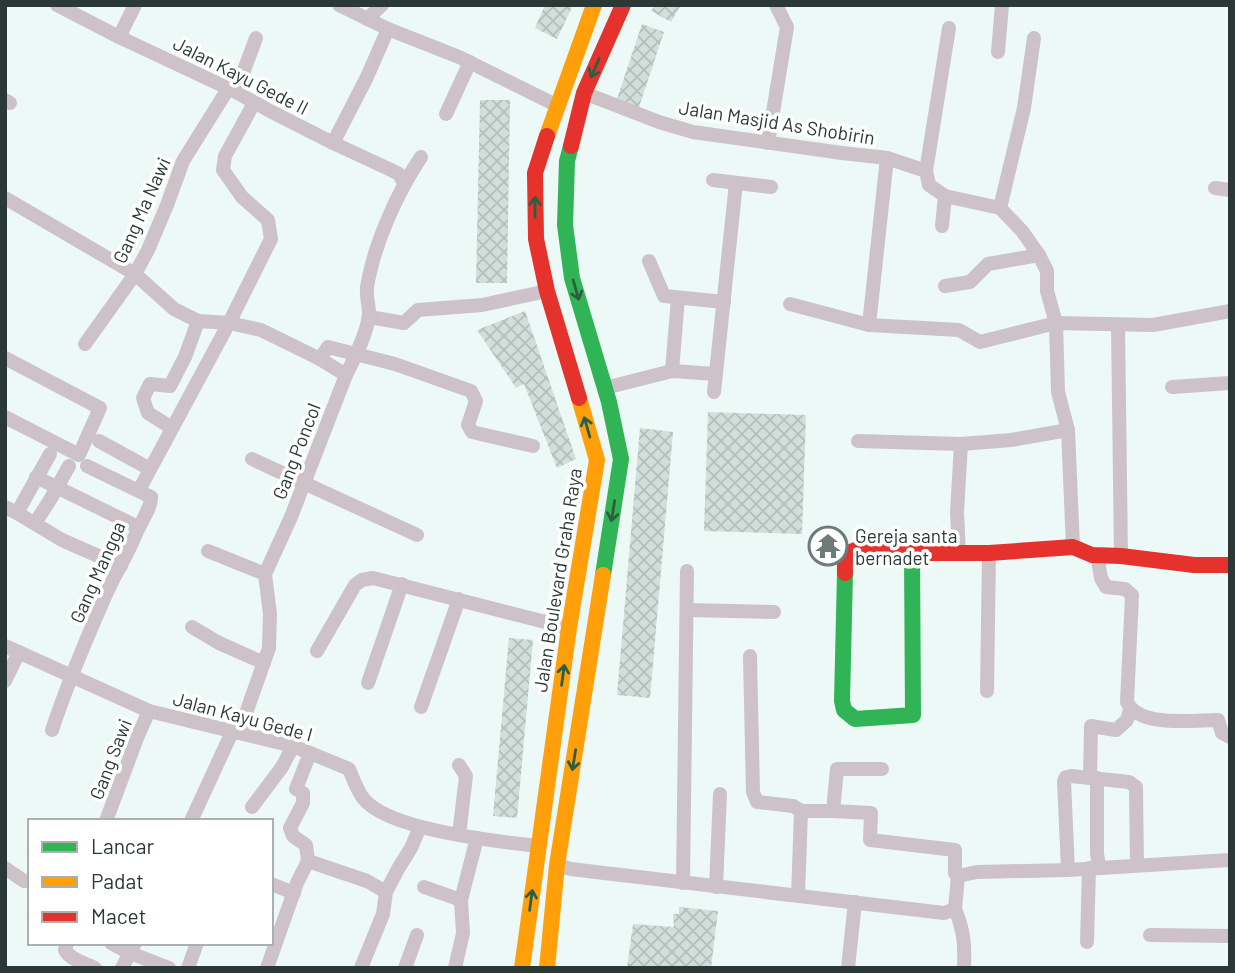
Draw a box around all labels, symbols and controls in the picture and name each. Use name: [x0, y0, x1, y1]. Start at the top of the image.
street label: Jalan Kayu Gede II: [170, 31, 312, 119]
one-way arrow: [588, 57, 601, 78]
street label: Jalan Masjid As Shobirin: [677, 95, 877, 149]
street label: Gang Ma Nawi: [107, 153, 175, 267]
one-way arrow: [528, 195, 542, 218]
one-way arrow: [570, 278, 583, 300]
street label: Gang Poncol: [267, 400, 325, 502]
one-way arrow: [580, 416, 593, 438]
street label: Jalan Boulevard Graha Raya: [528, 466, 586, 694]
one-way arrow: [606, 499, 619, 521]
street label: Gang Mangga: [64, 518, 130, 626]
place label: Gereja santa bernadet: [855, 524, 958, 569]
temple icon: Gereja santa bernadet: [807, 525, 849, 567]
one-way arrow: [556, 664, 569, 687]
street label: Jalan Kayu Gede I: [171, 686, 315, 746]
street label: Gang Sawi: [84, 715, 136, 803]
one-way arrow: [567, 748, 580, 770]
legend: [28, 819, 273, 945]
text: Lancar: [91, 833, 154, 858]
text: Padat: [91, 868, 144, 893]
one-way arrow: [525, 889, 538, 912]
text: Macet: [91, 903, 146, 928]

